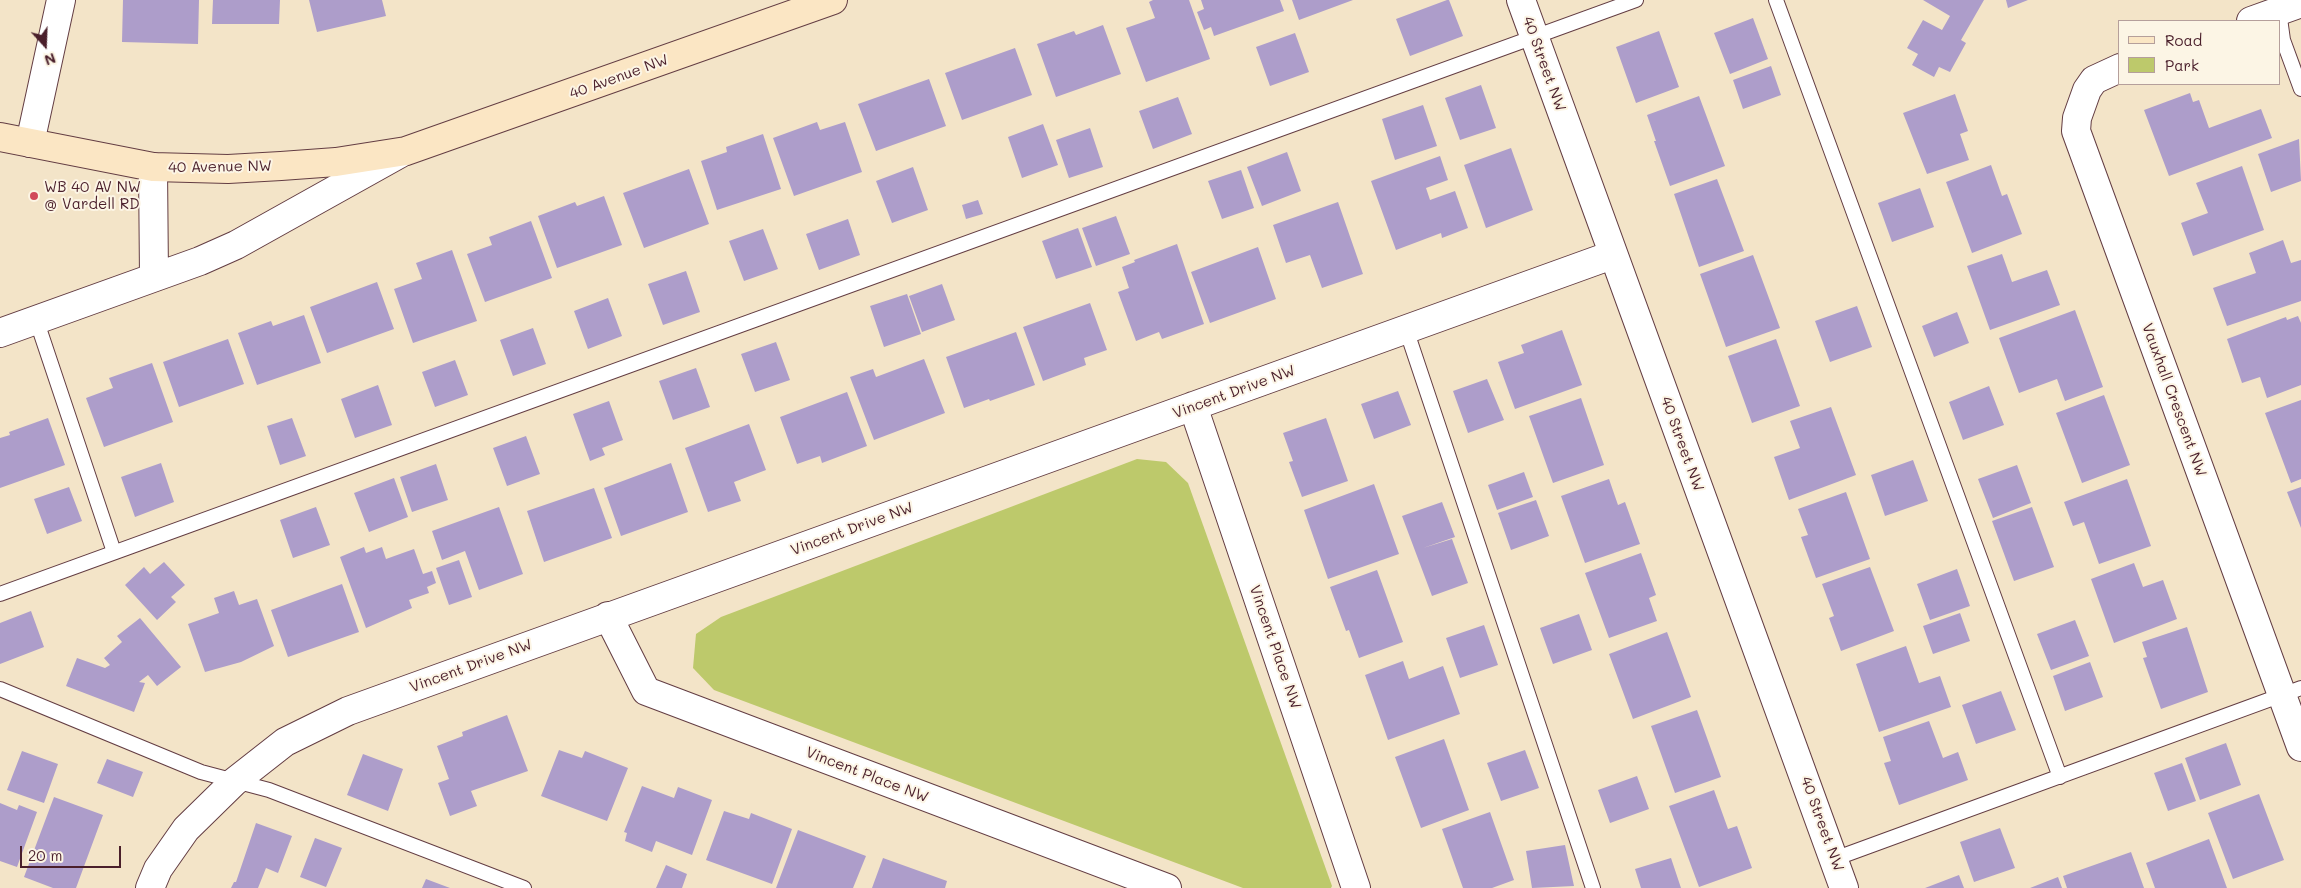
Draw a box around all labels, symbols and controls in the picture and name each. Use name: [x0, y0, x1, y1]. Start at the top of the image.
street label: 40 Street NW: [1519, 14, 1569, 114]
north arrow: [20, 20, 70, 70]
legend: [2118, 20, 2281, 85]
text: Road: [2165, 30, 2202, 50]
text: N: [42, 49, 59, 70]
street label: 40 Avenue NW: [567, 51, 671, 103]
text: Park: [2165, 55, 2199, 75]
street label: 40 Avenue NW: [168, 157, 272, 177]
place label: WB 40 AV NW @ Vardell RD: [44, 178, 141, 213]
marker: WB 40 AV NW @ Vardell RD: [28, 190, 40, 202]
street label: Vauxhall Crescent NW: [2138, 321, 2210, 479]
street label: Vincent Drive NW: [1170, 361, 1298, 423]
street label: 40 Street NW: [1657, 394, 1707, 494]
street label: Vincent Drive NW: [788, 498, 916, 560]
street label: Vincent Place NW: [1245, 583, 1305, 711]
street label: Vincent Drive NW: [407, 635, 535, 697]
street label: Vincent Place NW: [803, 743, 931, 807]
street label: 40 Street NW: [1797, 774, 1847, 874]
scale bar: [22, 836, 124, 868]
text: 20 m: [28, 845, 62, 865]

